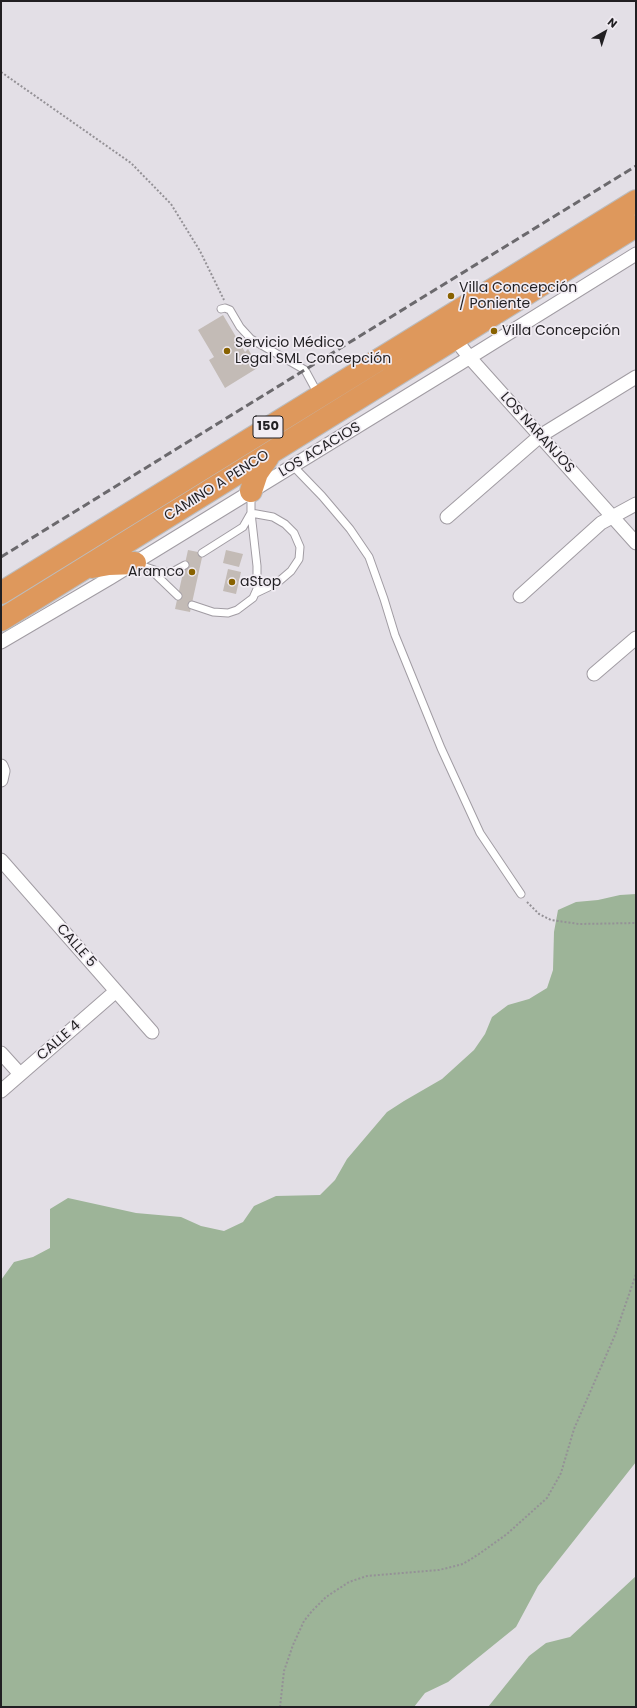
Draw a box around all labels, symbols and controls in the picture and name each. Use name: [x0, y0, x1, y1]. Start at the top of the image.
north arrow: [585, 12, 625, 52]
text: N: [604, 14, 621, 31]
place label: Villa Concepción / Poniente: [459, 280, 577, 312]
marker: Villa Concepción / Poniente: [446, 291, 456, 301]
place label: Villa Concepción: [502, 323, 620, 339]
marker: Villa Concepción: [489, 326, 499, 336]
place label: Servicio Médico Legal SML Concepción: [235, 335, 391, 368]
marker: Servicio Médico Legal SML Concepción: [222, 346, 232, 356]
street label: LOS NARANJOS: [496, 389, 578, 477]
road number: 150: [253, 416, 283, 438]
street label: LOS ACACIOS: [276, 419, 364, 481]
street label: CAMINO A PENCO: [161, 447, 273, 525]
place label: Aramco: [128, 564, 184, 580]
marker: Aramco: [187, 567, 197, 577]
place label: aStop: [240, 574, 281, 590]
marker: aStop: [227, 577, 237, 587]
street label: CALLE 5: [53, 921, 99, 971]
street label: CALLE 4: [34, 1018, 84, 1064]

